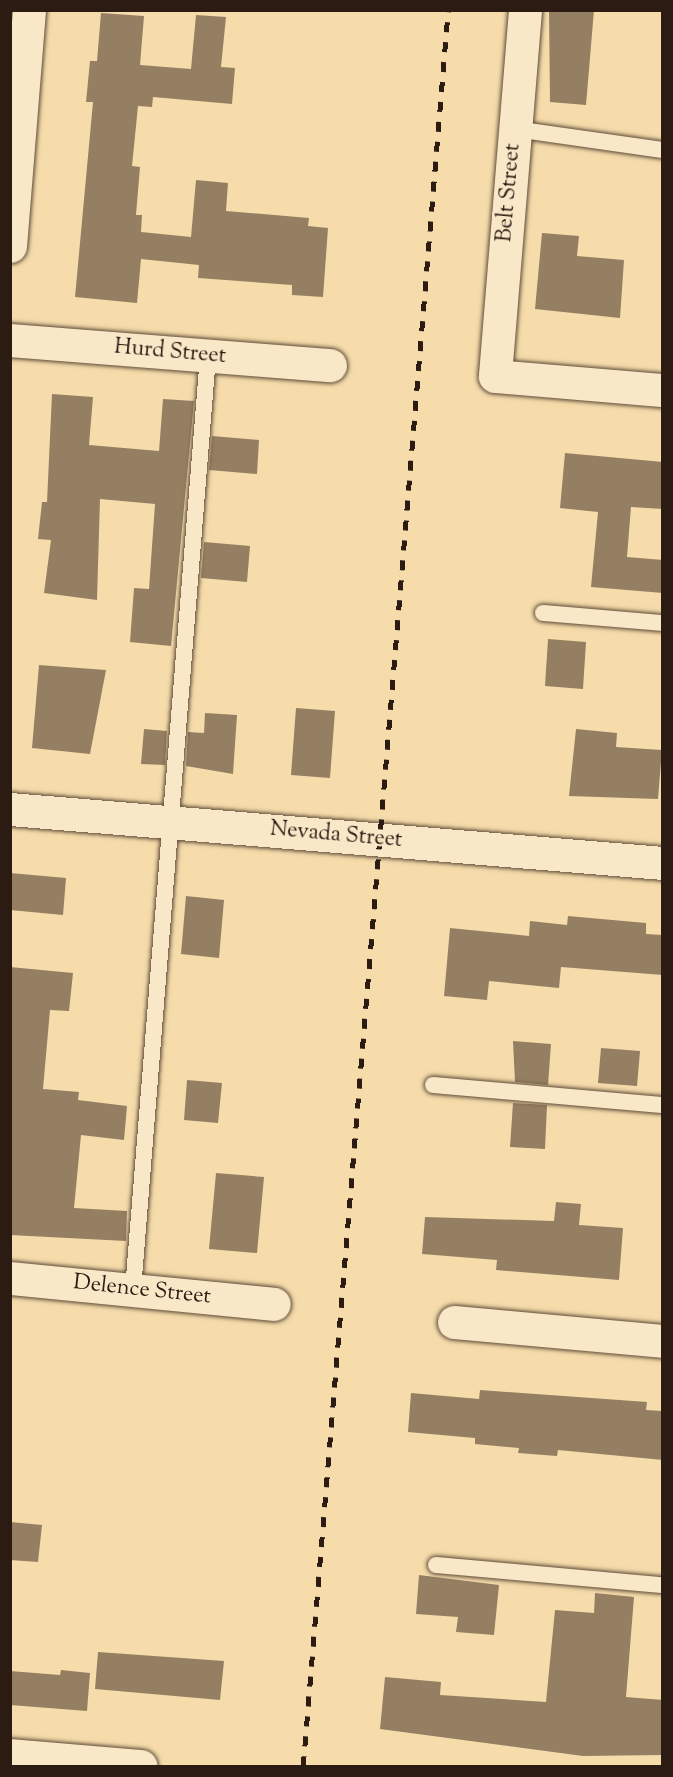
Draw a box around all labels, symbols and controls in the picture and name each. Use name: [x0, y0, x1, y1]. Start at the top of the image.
street label: Belt Street: [493, 143, 527, 243]
street label: Hurd Street: [113, 335, 227, 371]
street label: Nevada Street: [269, 817, 403, 855]
street label: Delence Street: [72, 1271, 212, 1311]

